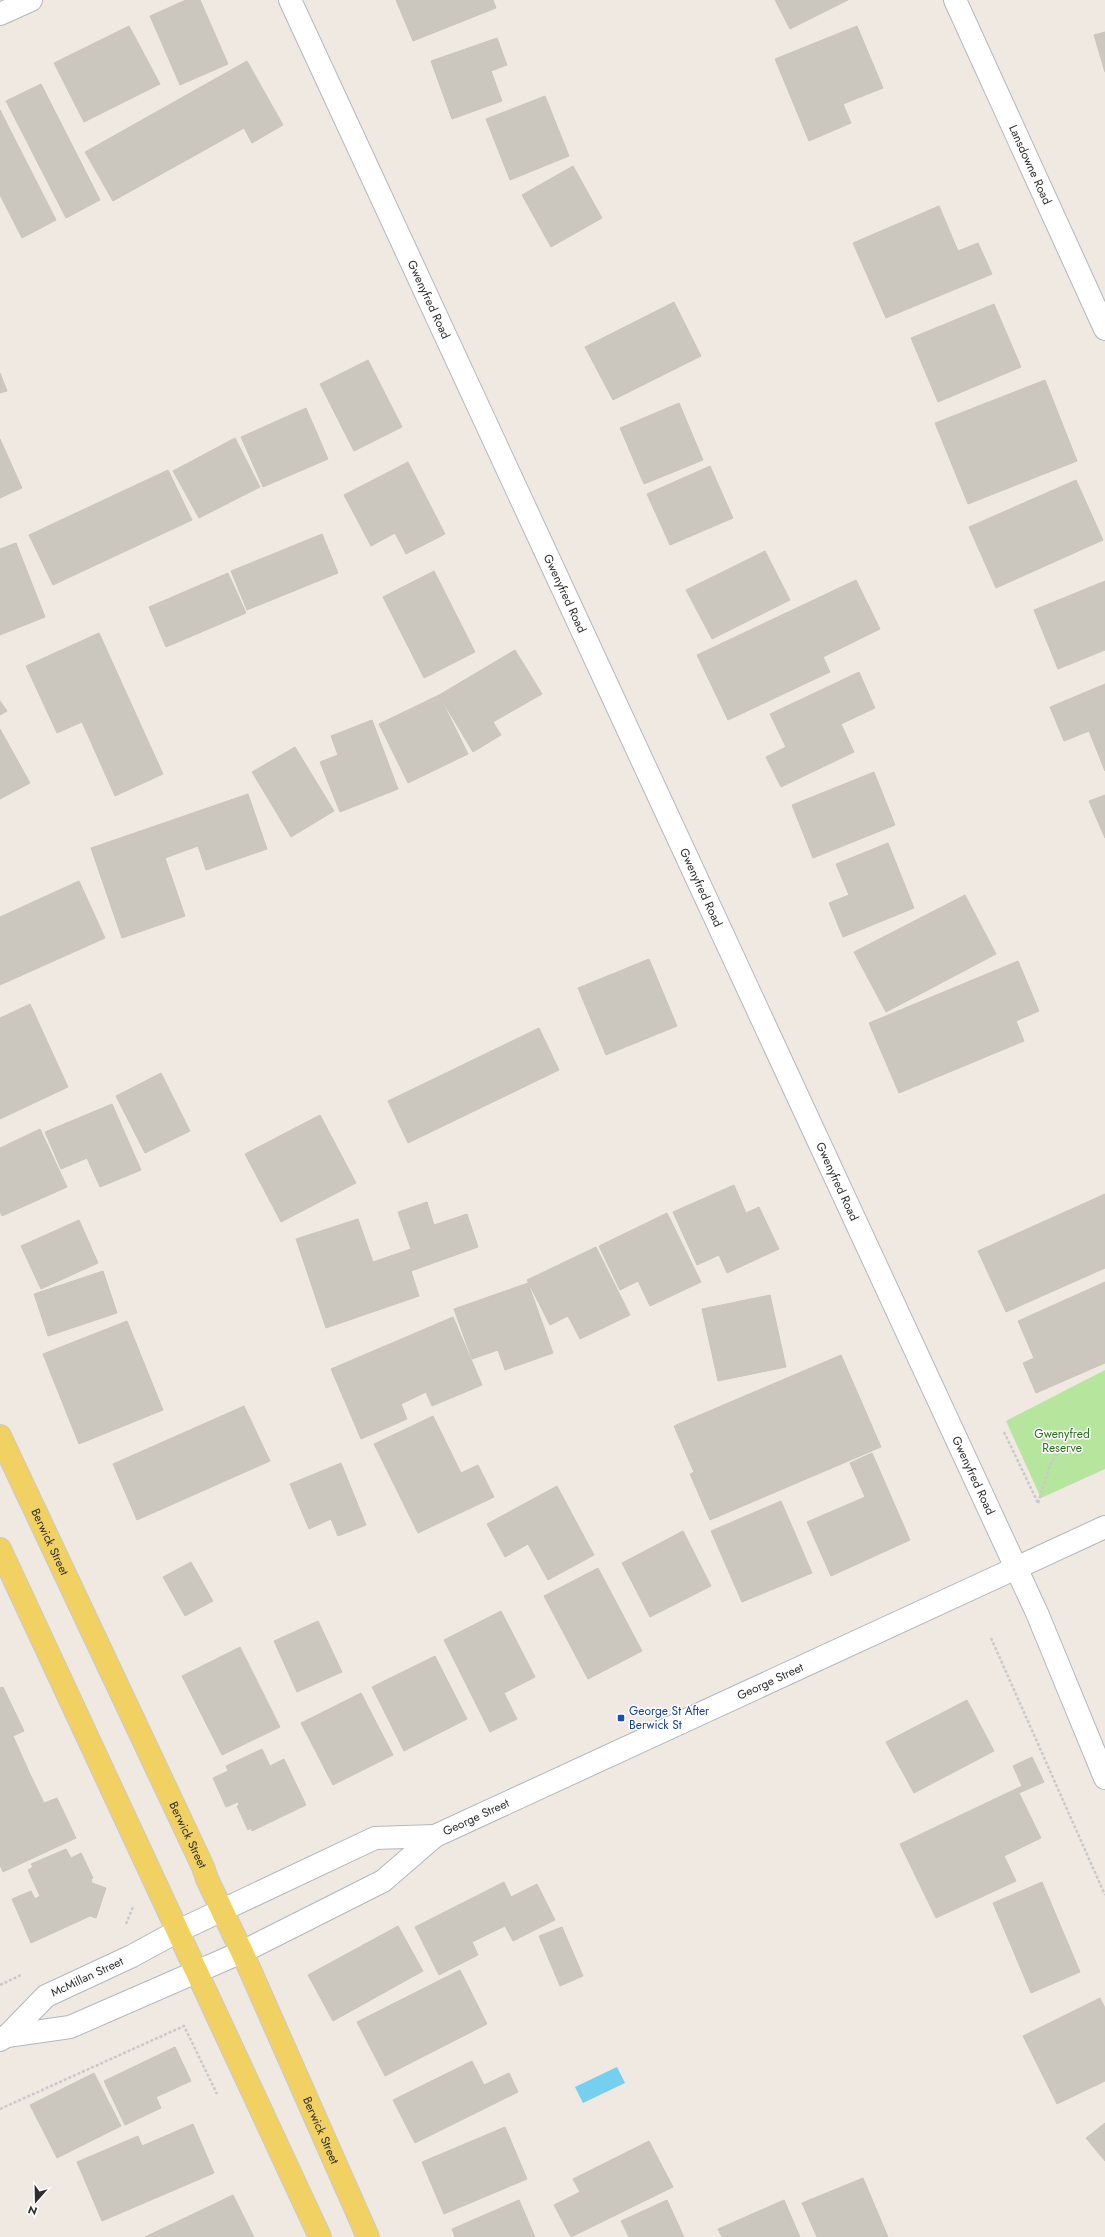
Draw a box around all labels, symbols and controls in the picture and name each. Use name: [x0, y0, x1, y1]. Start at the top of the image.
street label: Lansdowne Road: [1004, 122, 1056, 207]
street label: Gwenyfred Road: [403, 257, 455, 342]
street label: Gwenyfred Road: [539, 551, 591, 636]
street label: Gwenyfred Road: [675, 845, 727, 930]
street label: Gwenyfred Road: [811, 1139, 863, 1224]
park label: Gwenyfred Reserve: [1034, 1425, 1090, 1457]
street label: Gwenyfred Road: [947, 1433, 999, 1518]
street label: Berwick Street: [26, 1505, 73, 1578]
street label: George Street: [734, 1658, 806, 1705]
place label: George St After Berwick St: [629, 1702, 710, 1734]
marker: George St After Berwick St: [616, 1713, 626, 1723]
street label: George Street: [440, 1794, 512, 1840]
street label: Berwick Street: [164, 1799, 211, 1871]
street label: McMillan Street: [48, 1952, 126, 2002]
street label: Berwick Street: [298, 2094, 344, 2167]
north arrow: [16, 2181, 56, 2221]
text: N: [26, 2201, 39, 2219]

